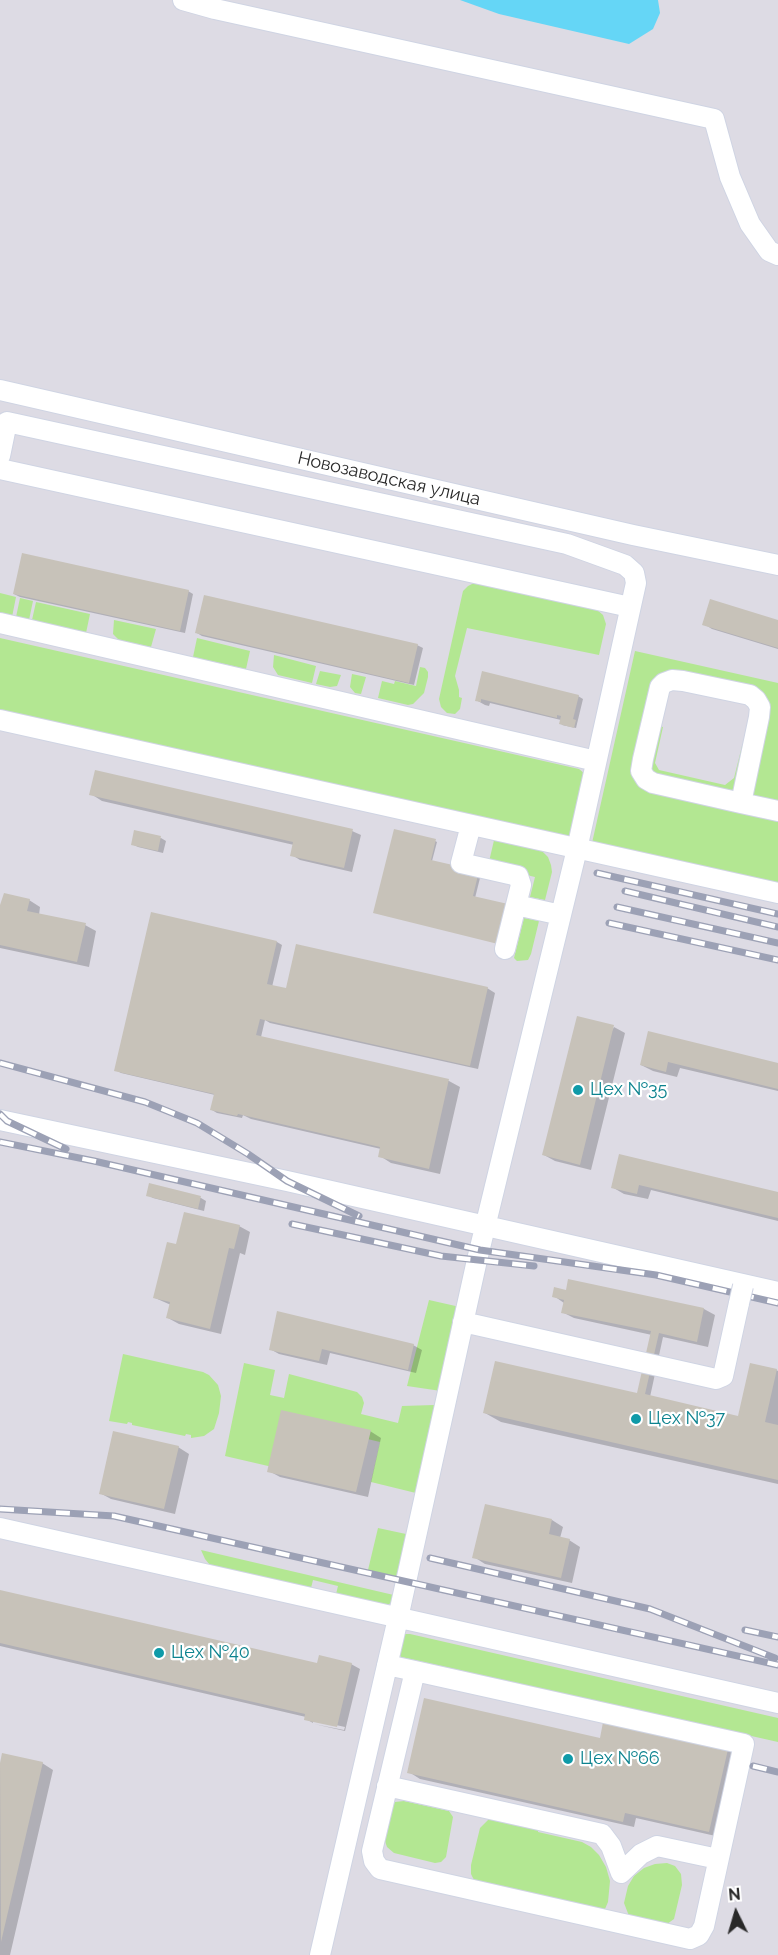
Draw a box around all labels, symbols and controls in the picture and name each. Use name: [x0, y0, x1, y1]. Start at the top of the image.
street label: Новозаводская улица: [296, 447, 482, 511]
place label: Цех №35: [590, 1079, 667, 1101]
marker: Цех №35: [571, 1083, 585, 1097]
place label: Цех №37: [648, 1408, 725, 1430]
marker: Цех №37: [629, 1412, 643, 1426]
place label: Цех №40: [171, 1642, 250, 1664]
marker: Цех №40: [152, 1646, 166, 1660]
place label: Цех №66: [580, 1748, 660, 1770]
marker: Цех №66: [561, 1752, 575, 1766]
north arrow: [706, 1883, 766, 1943]
text: N: [727, 1885, 741, 1905]

